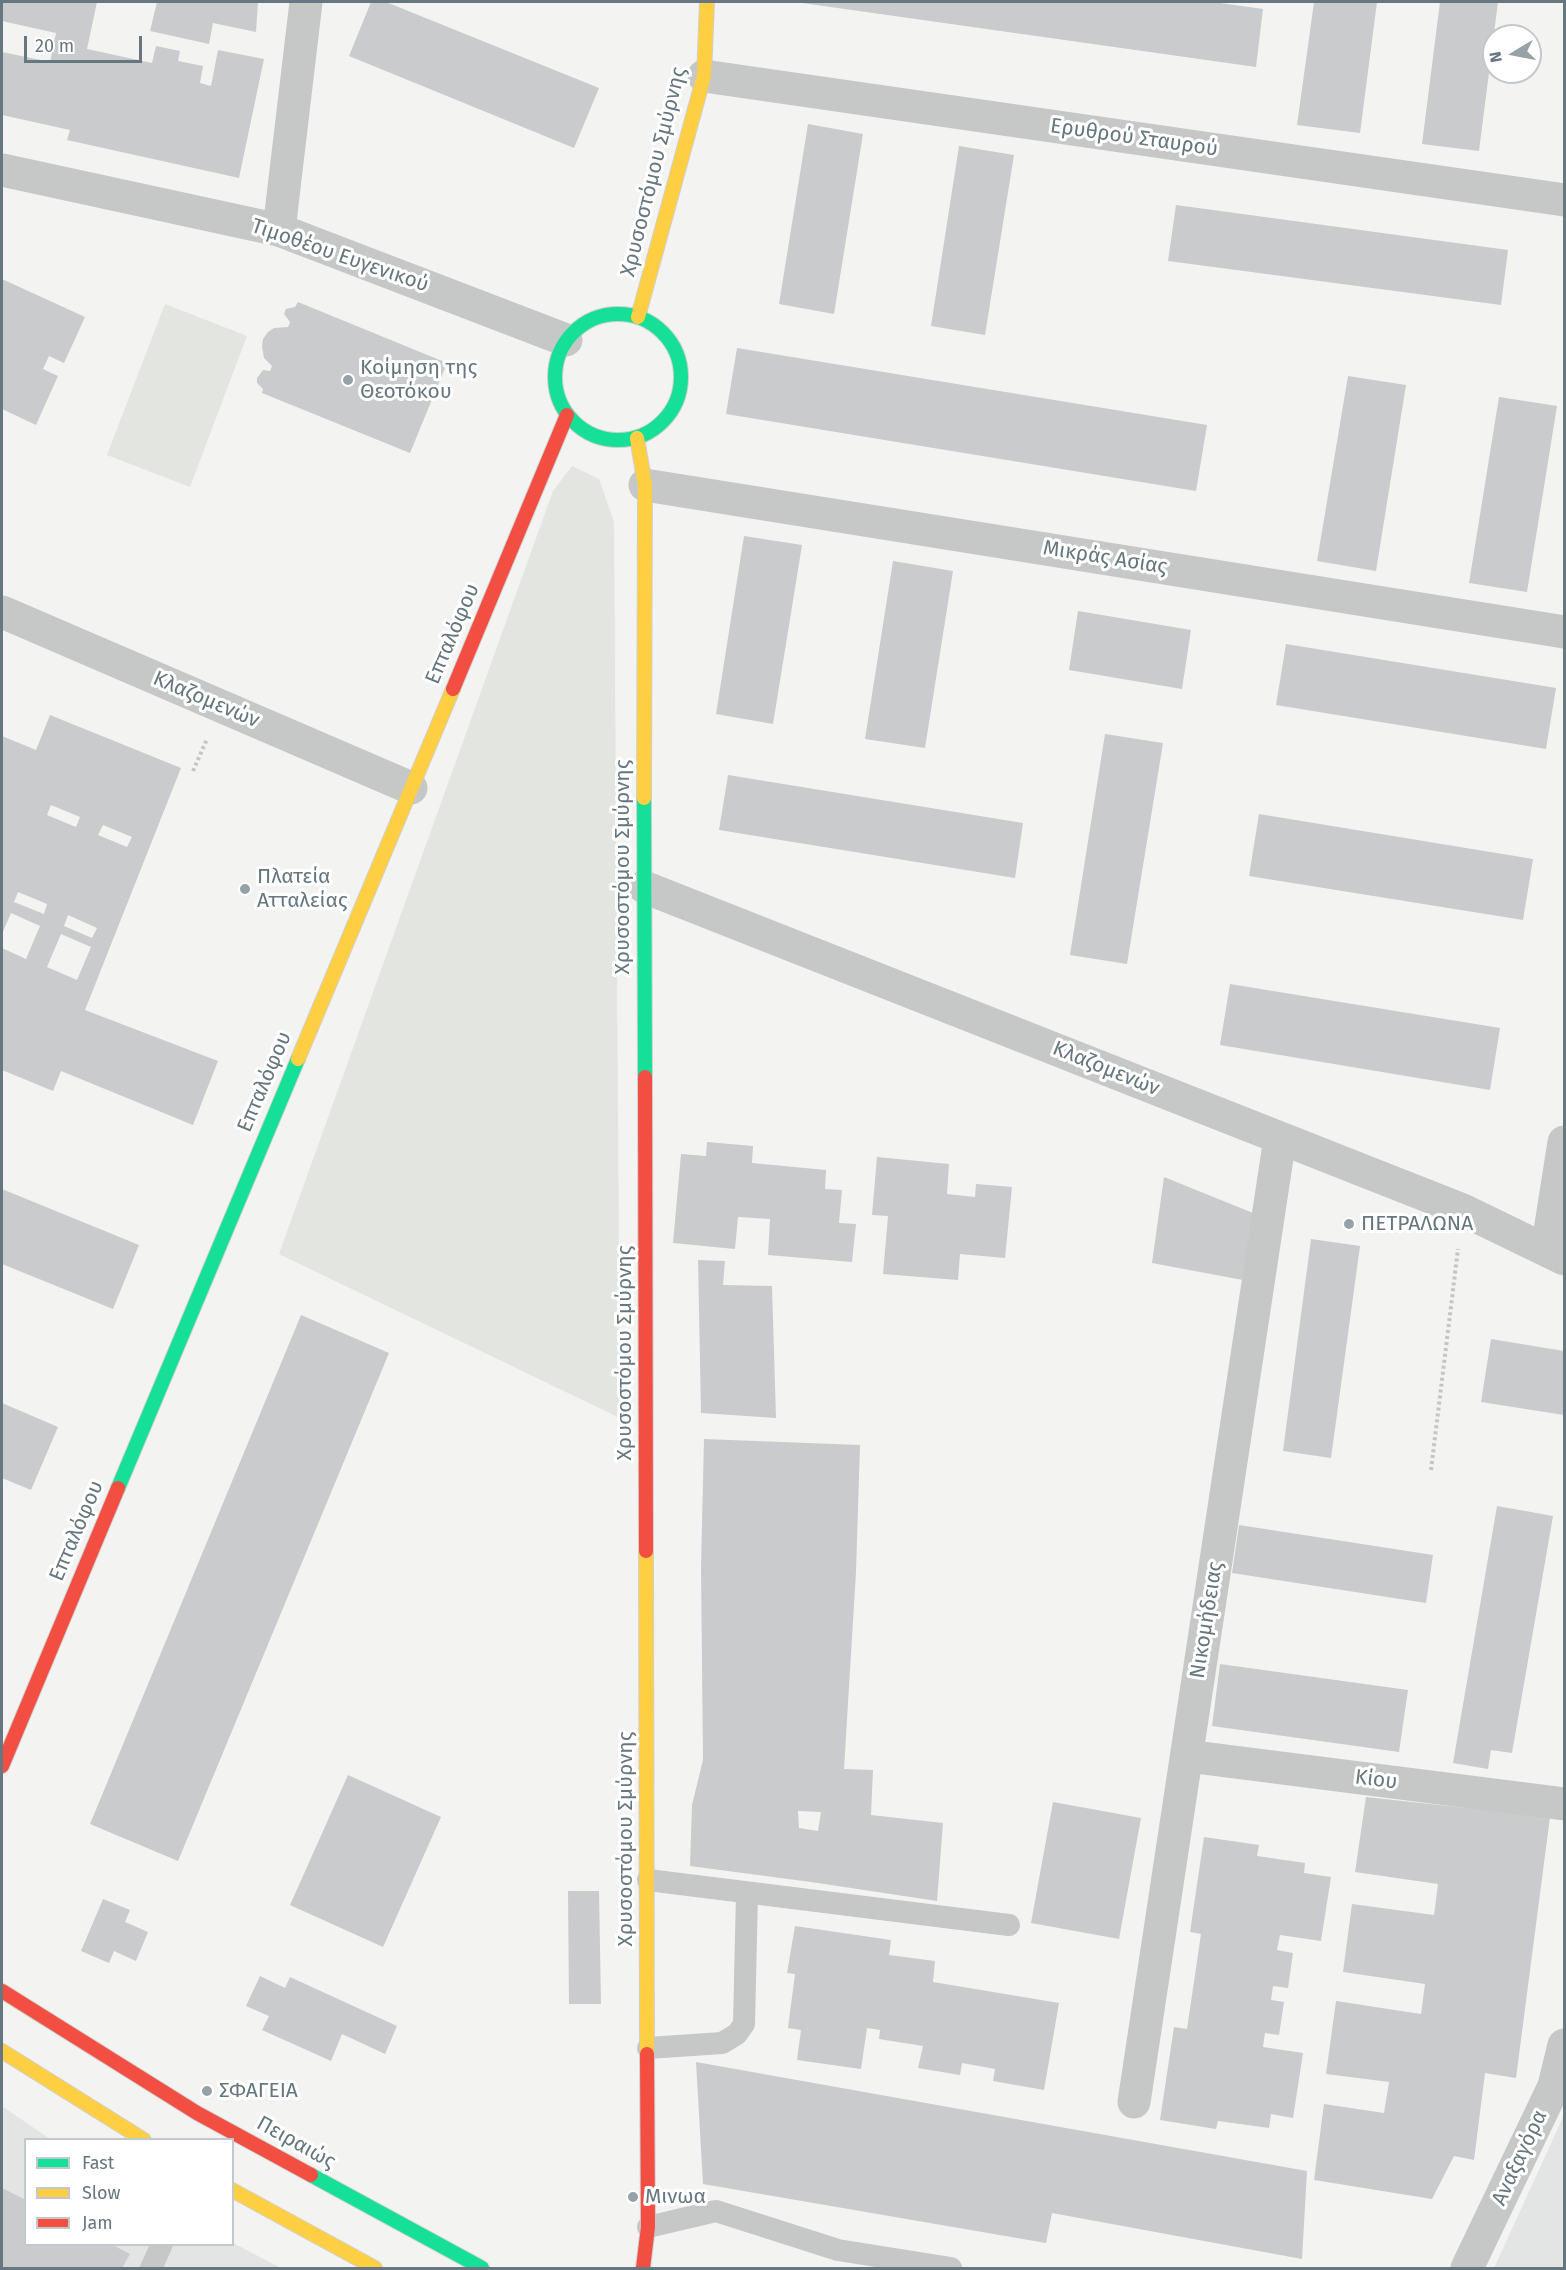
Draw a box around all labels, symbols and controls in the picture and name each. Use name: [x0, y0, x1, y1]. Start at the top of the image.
scale bar: [27, 24, 146, 62]
north arrow: [1482, 24, 1542, 84]
text: 20 m: [35, 35, 74, 57]
text: N: [1485, 50, 1506, 64]
street label: Χρυσοστόμου Σμύρνης: [616, 65, 692, 279]
street label: Ερυθρού Σταυρού: [1049, 114, 1219, 162]
street label: Τιμοθέου Ευγενικού: [248, 214, 432, 298]
place label: Κοίμηση της Θεοτόκου: [360, 355, 477, 405]
marker: Κοίμηση της Θεοτόκου: [341, 373, 355, 387]
street label: Μικράς Ασίας: [1041, 536, 1169, 580]
street label: Επταλόφου: [421, 580, 485, 688]
street label: Κλαζομενών: [149, 666, 263, 734]
street label: Χρυσοστόμου Σμύρνης: [610, 759, 636, 975]
place label: Πλατεία Ατταλείας: [257, 864, 347, 914]
marker: Πλατεία Ατταλείας: [238, 882, 252, 896]
street label: Επταλόφου: [233, 1028, 297, 1136]
street label: Κλαζομενών: [1049, 1036, 1163, 1102]
place label: ΠΕΤΡΑΛΩΝΑ: [1361, 1211, 1473, 1237]
marker: ΠΕΤΡΑΛΩΝΑ: [1342, 1217, 1356, 1231]
street label: Χρυσοστόμου Σμύρνης: [612, 1245, 638, 1461]
street label: Επταλόφου: [45, 1477, 109, 1585]
street label: Νικομήδειας: [1185, 1560, 1229, 1680]
street label: Χρυσοστόμου Σμύρνης: [613, 1731, 639, 1947]
street label: Κίου: [1353, 1765, 1399, 1795]
place label: ΣΦΑΓΕΙΑ: [219, 2078, 298, 2104]
marker: ΣΦΑΓΕΙΑ: [200, 2084, 214, 2098]
street label: Αναξαγόρα: [1487, 2106, 1553, 2210]
street label: Πειραιώς: [252, 2111, 340, 2175]
legend: [24, 2138, 234, 2246]
text: Fast: [82, 2152, 114, 2174]
text: Slow: [82, 2182, 120, 2204]
place label: Μινωα: [645, 2184, 706, 2210]
marker: Μινωα: [626, 2190, 640, 2204]
text: Jam: [82, 2212, 113, 2234]

